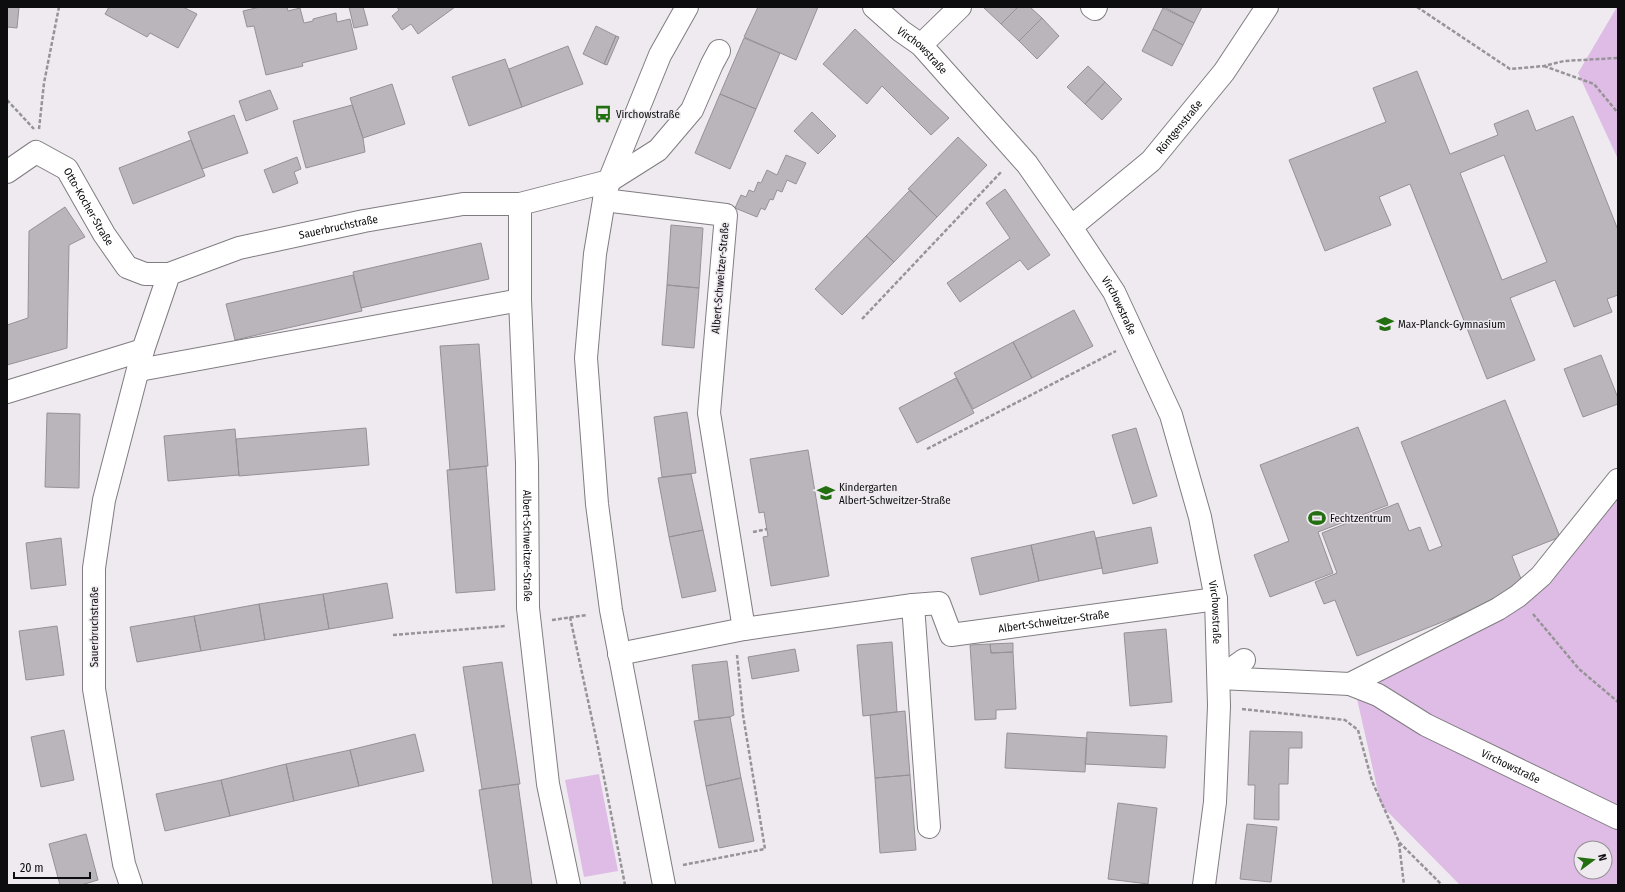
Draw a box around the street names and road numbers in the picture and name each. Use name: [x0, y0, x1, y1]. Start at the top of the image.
street label: Virchowstraße: [894, 24, 950, 77]
street label: Röntgenstraße: [1154, 98, 1205, 157]
street label: Otto-Kocher-Straße: [61, 166, 116, 248]
street label: Sauerbruchstraße: [298, 213, 379, 242]
street label: Albert-Schweitzer-Straße: [709, 222, 732, 334]
street label: Virchowstraße: [1098, 274, 1139, 337]
street label: Albert-Schweitzer-Straße: [520, 490, 534, 602]
street label: Virchowstraße: [1206, 579, 1223, 644]
street label: Sauerbruchstraße: [88, 587, 101, 667]
street label: Albert-Schweitzer-Straße: [997, 608, 1110, 636]
street label: Virchowstraße: [1479, 747, 1542, 786]

